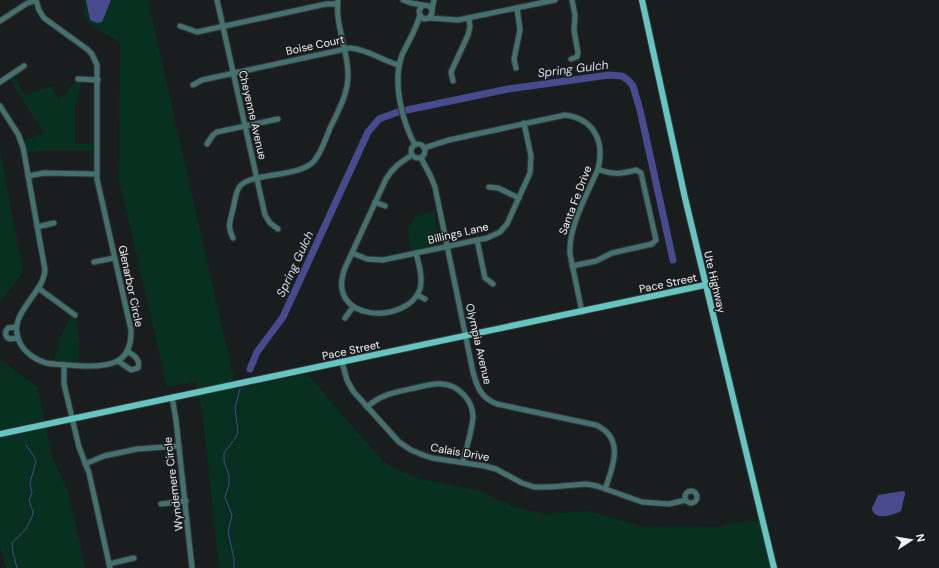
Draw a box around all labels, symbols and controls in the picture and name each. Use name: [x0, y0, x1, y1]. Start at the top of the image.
street label: Boise Court: [284, 32, 346, 58]
water label: Spring Gulch: [537, 57, 609, 81]
street label: Cheyenne Avenue: [236, 69, 270, 161]
street label: Santa Fe Drive: [555, 164, 595, 236]
street label: Billings Lane: [426, 219, 490, 247]
water label: Spring Gulch: [273, 228, 317, 300]
street label: Glenarbor Circle: [116, 244, 146, 328]
street label: Ute Highway: [701, 250, 729, 314]
street label: Pace Street: [638, 270, 698, 296]
street label: Olympia Avenue: [463, 302, 495, 386]
street label: Pace Street: [321, 337, 381, 363]
street label: Wyndemere Circle: [160, 436, 186, 532]
street label: Calais Drive: [430, 440, 490, 464]
north arrow: [891, 520, 931, 560]
text: N: [913, 533, 928, 543]

